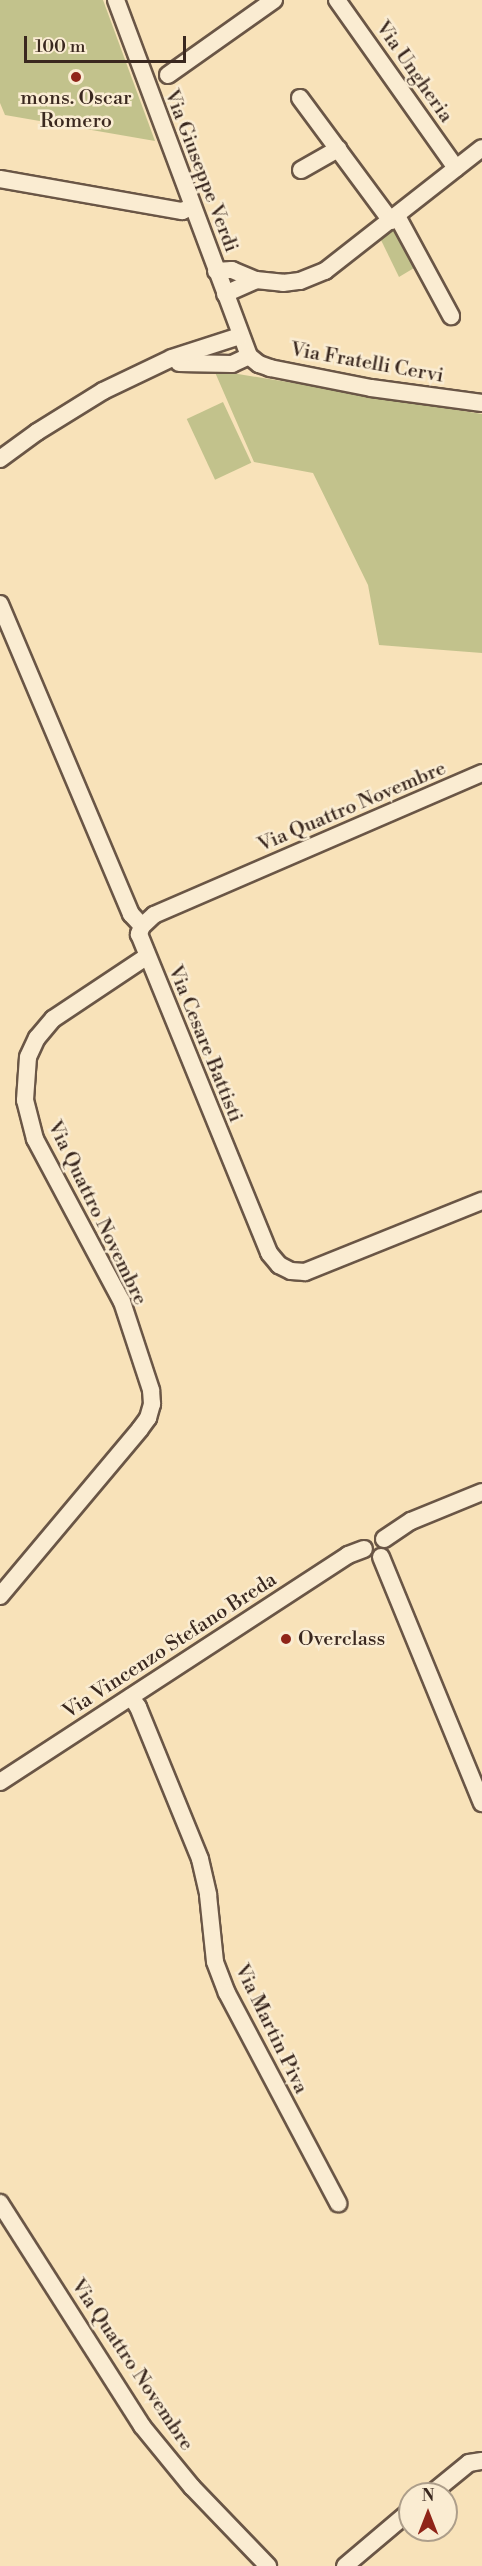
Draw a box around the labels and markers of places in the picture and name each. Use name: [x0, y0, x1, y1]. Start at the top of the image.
marker: mons. Oscar Romero: [69, 70, 83, 84]
place label: mons. Oscar Romero: [20, 86, 132, 133]
place label: Overclass: [298, 1627, 385, 1651]
marker: Overclass: [279, 1632, 293, 1646]

